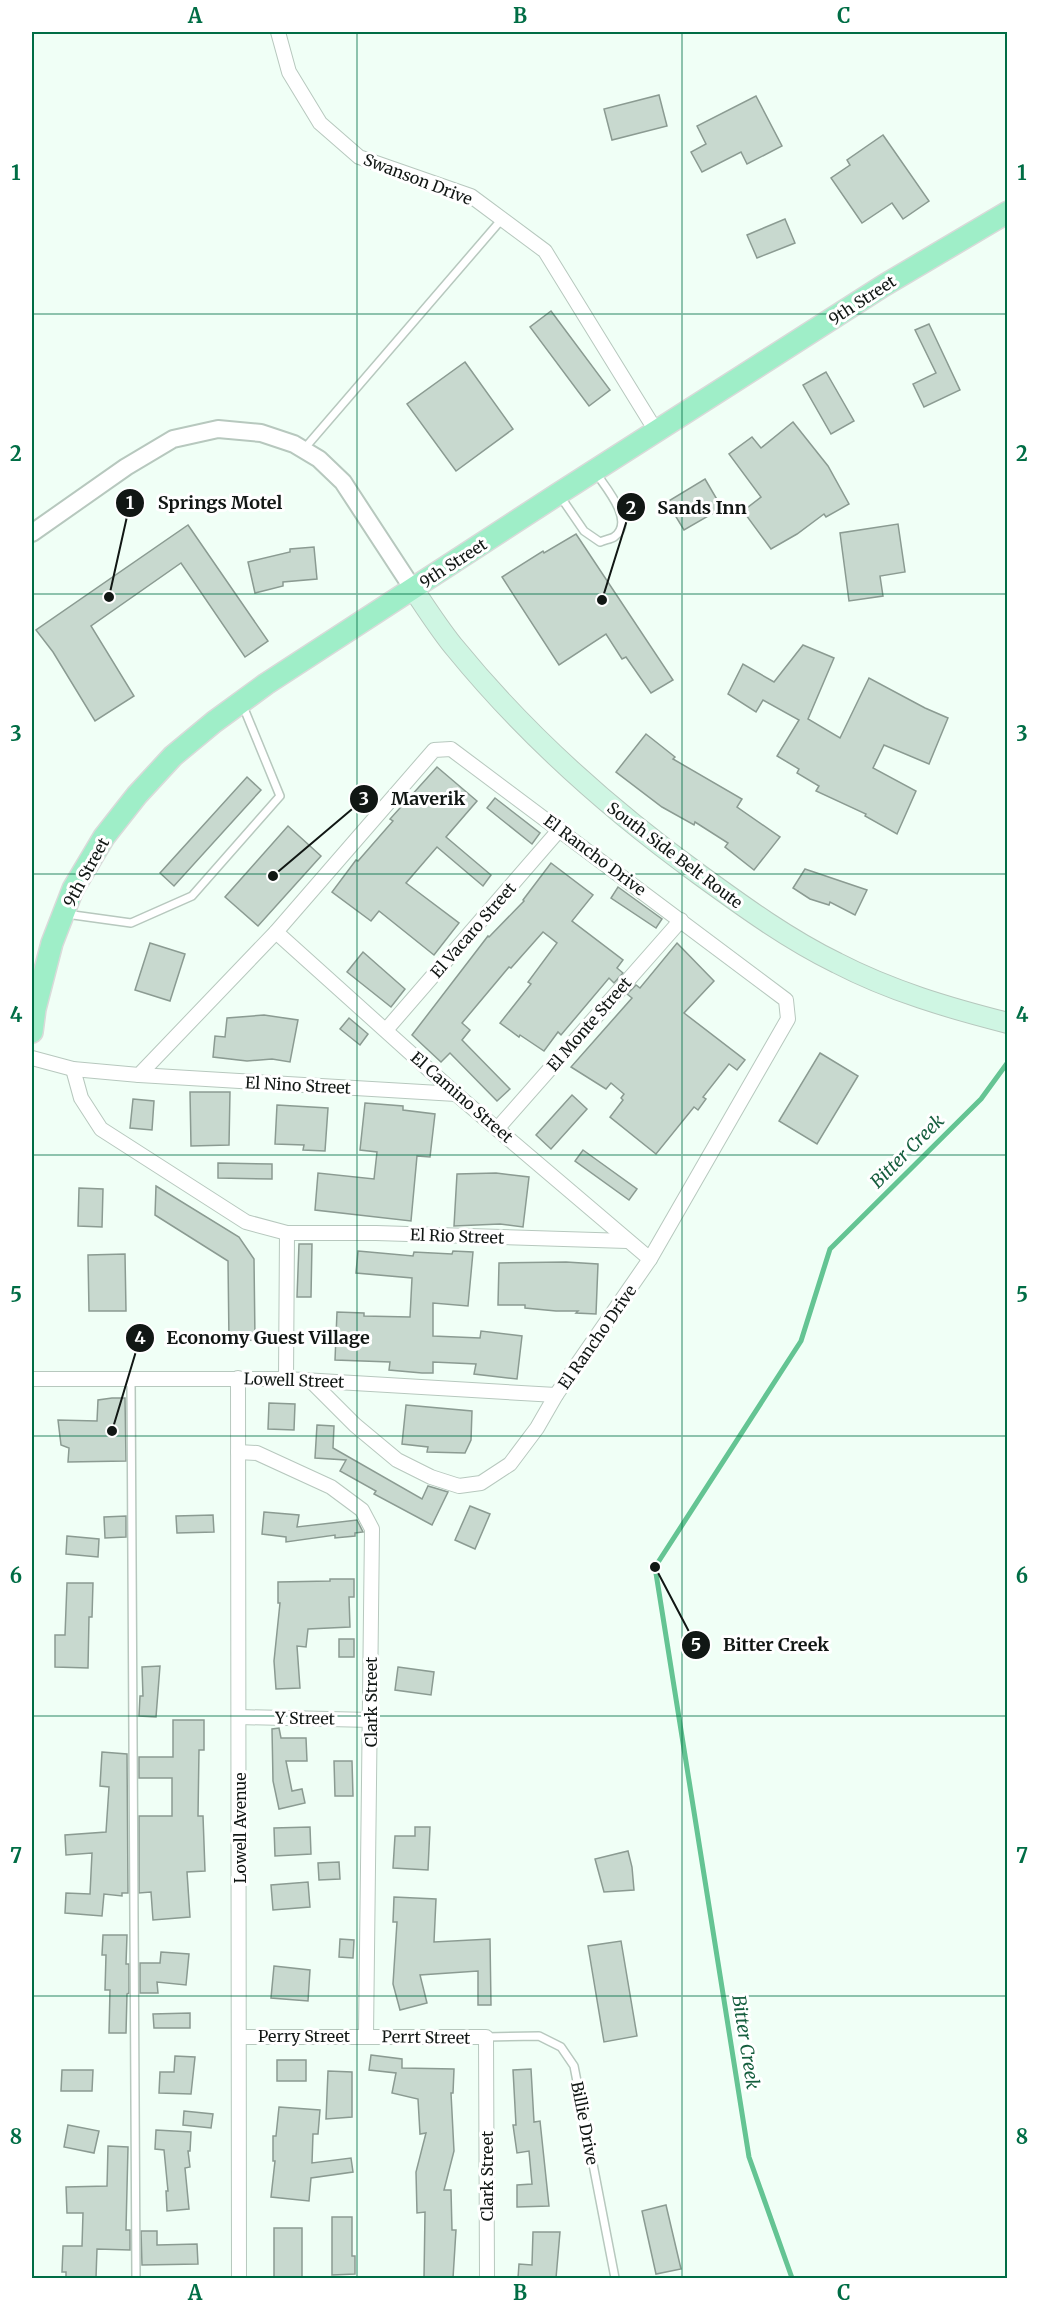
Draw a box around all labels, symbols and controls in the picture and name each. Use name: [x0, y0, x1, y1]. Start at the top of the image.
text: A: [187, 3, 203, 28]
text: B: [513, 3, 527, 28]
text: C: [837, 3, 851, 28]
street label: Swanson Drive: [361, 149, 475, 209]
text: 1: [11, 160, 21, 185]
text: 1: [1017, 160, 1027, 185]
street label: 9th Street: [825, 271, 900, 329]
text: 2: [10, 441, 22, 466]
text: 2: [1016, 441, 1028, 466]
callout: Springs Motel: [115, 485, 294, 521]
callout: Sands Inn: [616, 489, 759, 525]
text: 1: [126, 491, 134, 514]
text: Springs Motel: [158, 491, 282, 514]
text: 2: [626, 496, 636, 519]
text: Sands Inn: [657, 496, 747, 519]
street label: 9th Street: [416, 534, 491, 592]
text: 3: [10, 721, 22, 746]
text: 3: [1016, 721, 1028, 746]
callout: Maverik: [349, 781, 477, 817]
text: 3: [359, 787, 369, 810]
text: Maverik: [391, 787, 465, 810]
street label: South Side Belt Route: [603, 798, 747, 912]
street label: El Rancho Drive: [540, 810, 650, 900]
street label: 9th Street: [59, 833, 114, 910]
street label: El Vacaro Street: [426, 878, 520, 982]
street label: El Monte Street: [543, 972, 636, 1075]
text: 4: [10, 1002, 23, 1027]
text: 4: [1016, 1002, 1029, 1027]
street label: El Camino Street: [407, 1047, 518, 1147]
street label: El Nino Street: [245, 1072, 352, 1098]
water label: Bitter Creek: [865, 1109, 949, 1193]
street label: El Rio Street: [410, 1224, 505, 1248]
street label: El Rancho Drive: [554, 1281, 640, 1393]
text: 5: [10, 1282, 22, 1307]
text: 5: [1016, 1282, 1028, 1307]
callout: Economy Guest Village: [125, 1320, 382, 1356]
text: 4: [134, 1326, 146, 1349]
text: Economy Guest Village: [166, 1326, 370, 1349]
street label: Lowell Street: [243, 1368, 345, 1392]
text: 6: [10, 1563, 22, 1588]
text: 6: [1016, 1563, 1028, 1588]
callout: Bitter Creek: [681, 1627, 841, 1663]
text: 5: [691, 1633, 701, 1656]
text: Bitter Creek: [723, 1633, 829, 1656]
street label: Clark Street: [361, 1656, 381, 1747]
street label: Y Street: [274, 1707, 336, 1729]
street label: Lowell Avenue: [230, 1772, 250, 1884]
text: 7: [10, 1843, 22, 1868]
text: 7: [1016, 1843, 1028, 1868]
water label: Bitter Creek: [727, 1993, 765, 2091]
street label: Perry Street: [258, 2026, 351, 2046]
street label: Perrt Street: [381, 2026, 471, 2048]
street label: Billie Drive: [567, 2080, 603, 2166]
text: 8: [10, 2124, 22, 2149]
text: 8: [1016, 2124, 1028, 2149]
street label: Clark Street: [477, 2130, 497, 2221]
text: A: [187, 2280, 203, 2305]
text: B: [513, 2280, 527, 2305]
text: C: [837, 2280, 851, 2305]

